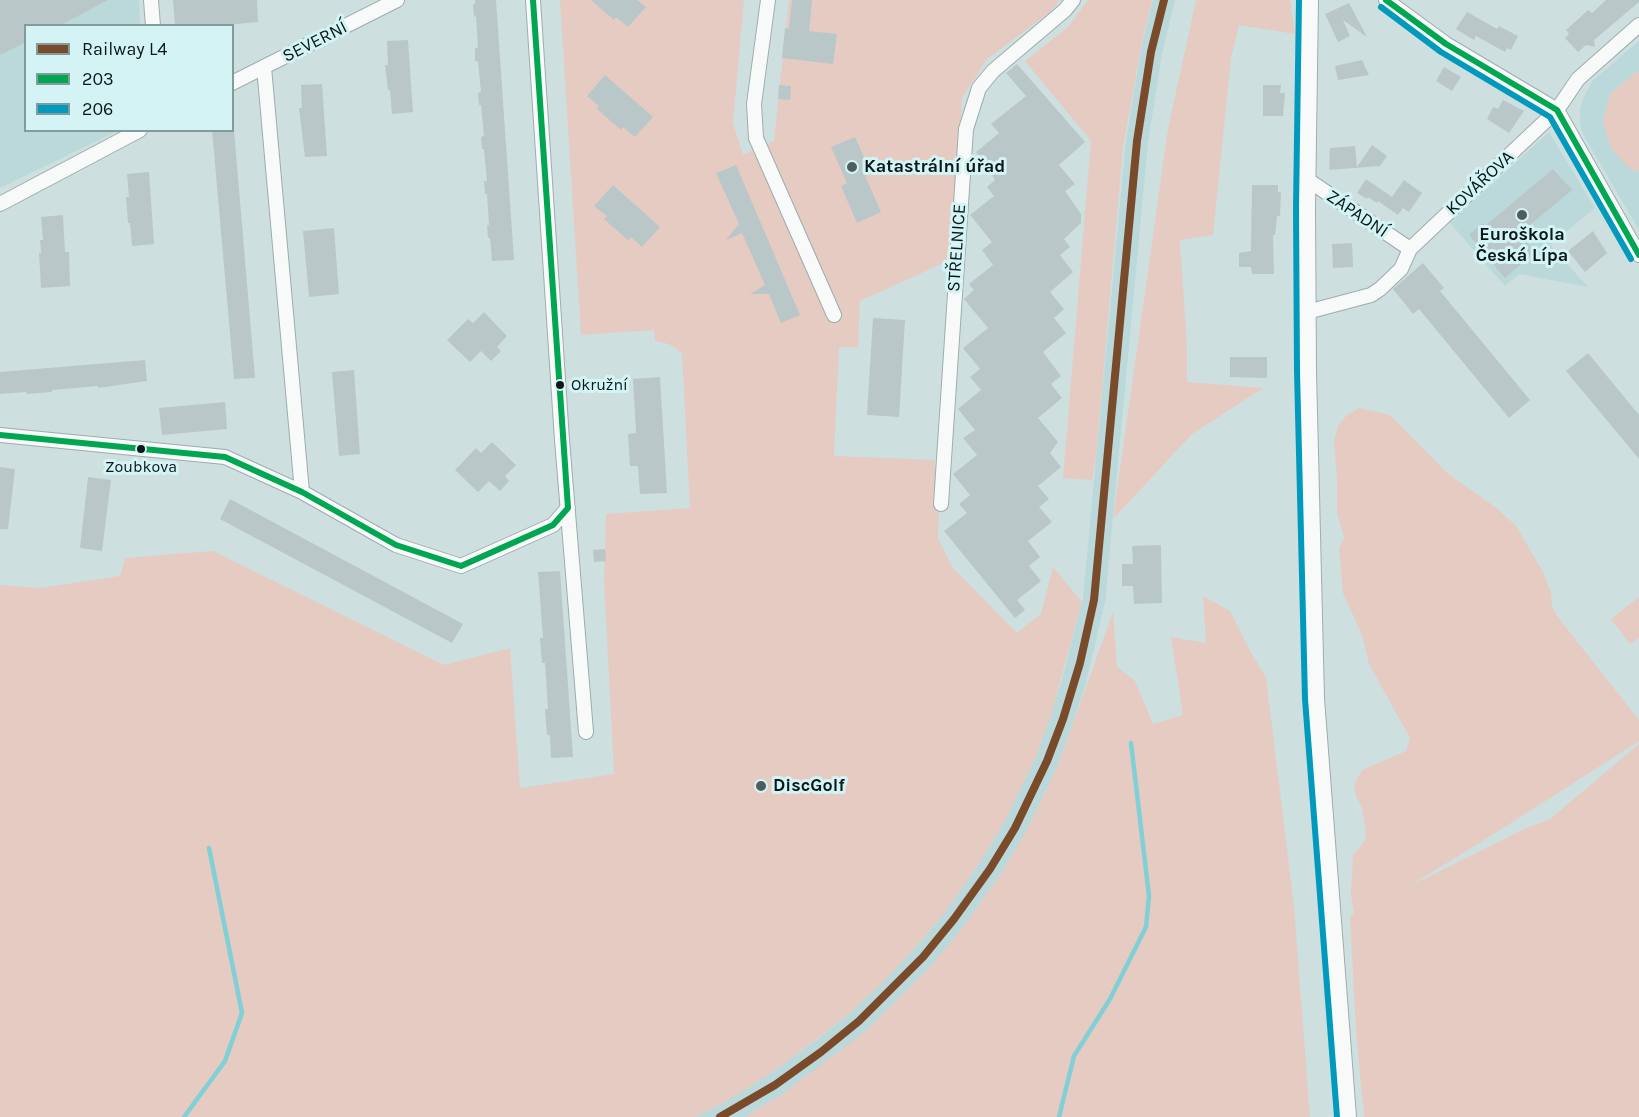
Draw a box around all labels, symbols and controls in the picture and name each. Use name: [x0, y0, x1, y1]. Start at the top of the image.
street label: SEVERNÍ: [279, 17, 351, 67]
legend: [24, 24, 234, 132]
text: Railway L4: [82, 38, 167, 60]
text: 203: [82, 68, 114, 90]
text: 206: [82, 98, 113, 120]
street label: KOVÁŘOVA: [1442, 146, 1518, 220]
place label: Katastrální úřad: [864, 156, 1005, 178]
marker: Katastrální úřad: [845, 160, 859, 174]
street label: ZÁPADNÍ: [1322, 186, 1392, 242]
street label: STŘELNICE: [943, 203, 971, 293]
marker: Euroškola Česká Lípa: [1515, 208, 1529, 222]
place label: Euroškola Česká Lípa: [1476, 224, 1568, 266]
place label: Okružní: [571, 375, 628, 395]
marker: Okružní: [554, 379, 566, 391]
marker: Zoubkova: [135, 443, 147, 455]
place label: Zoubkova: [105, 457, 177, 477]
place label: DiscGolf: [773, 775, 845, 797]
marker: DiscGolf: [754, 779, 768, 793]

